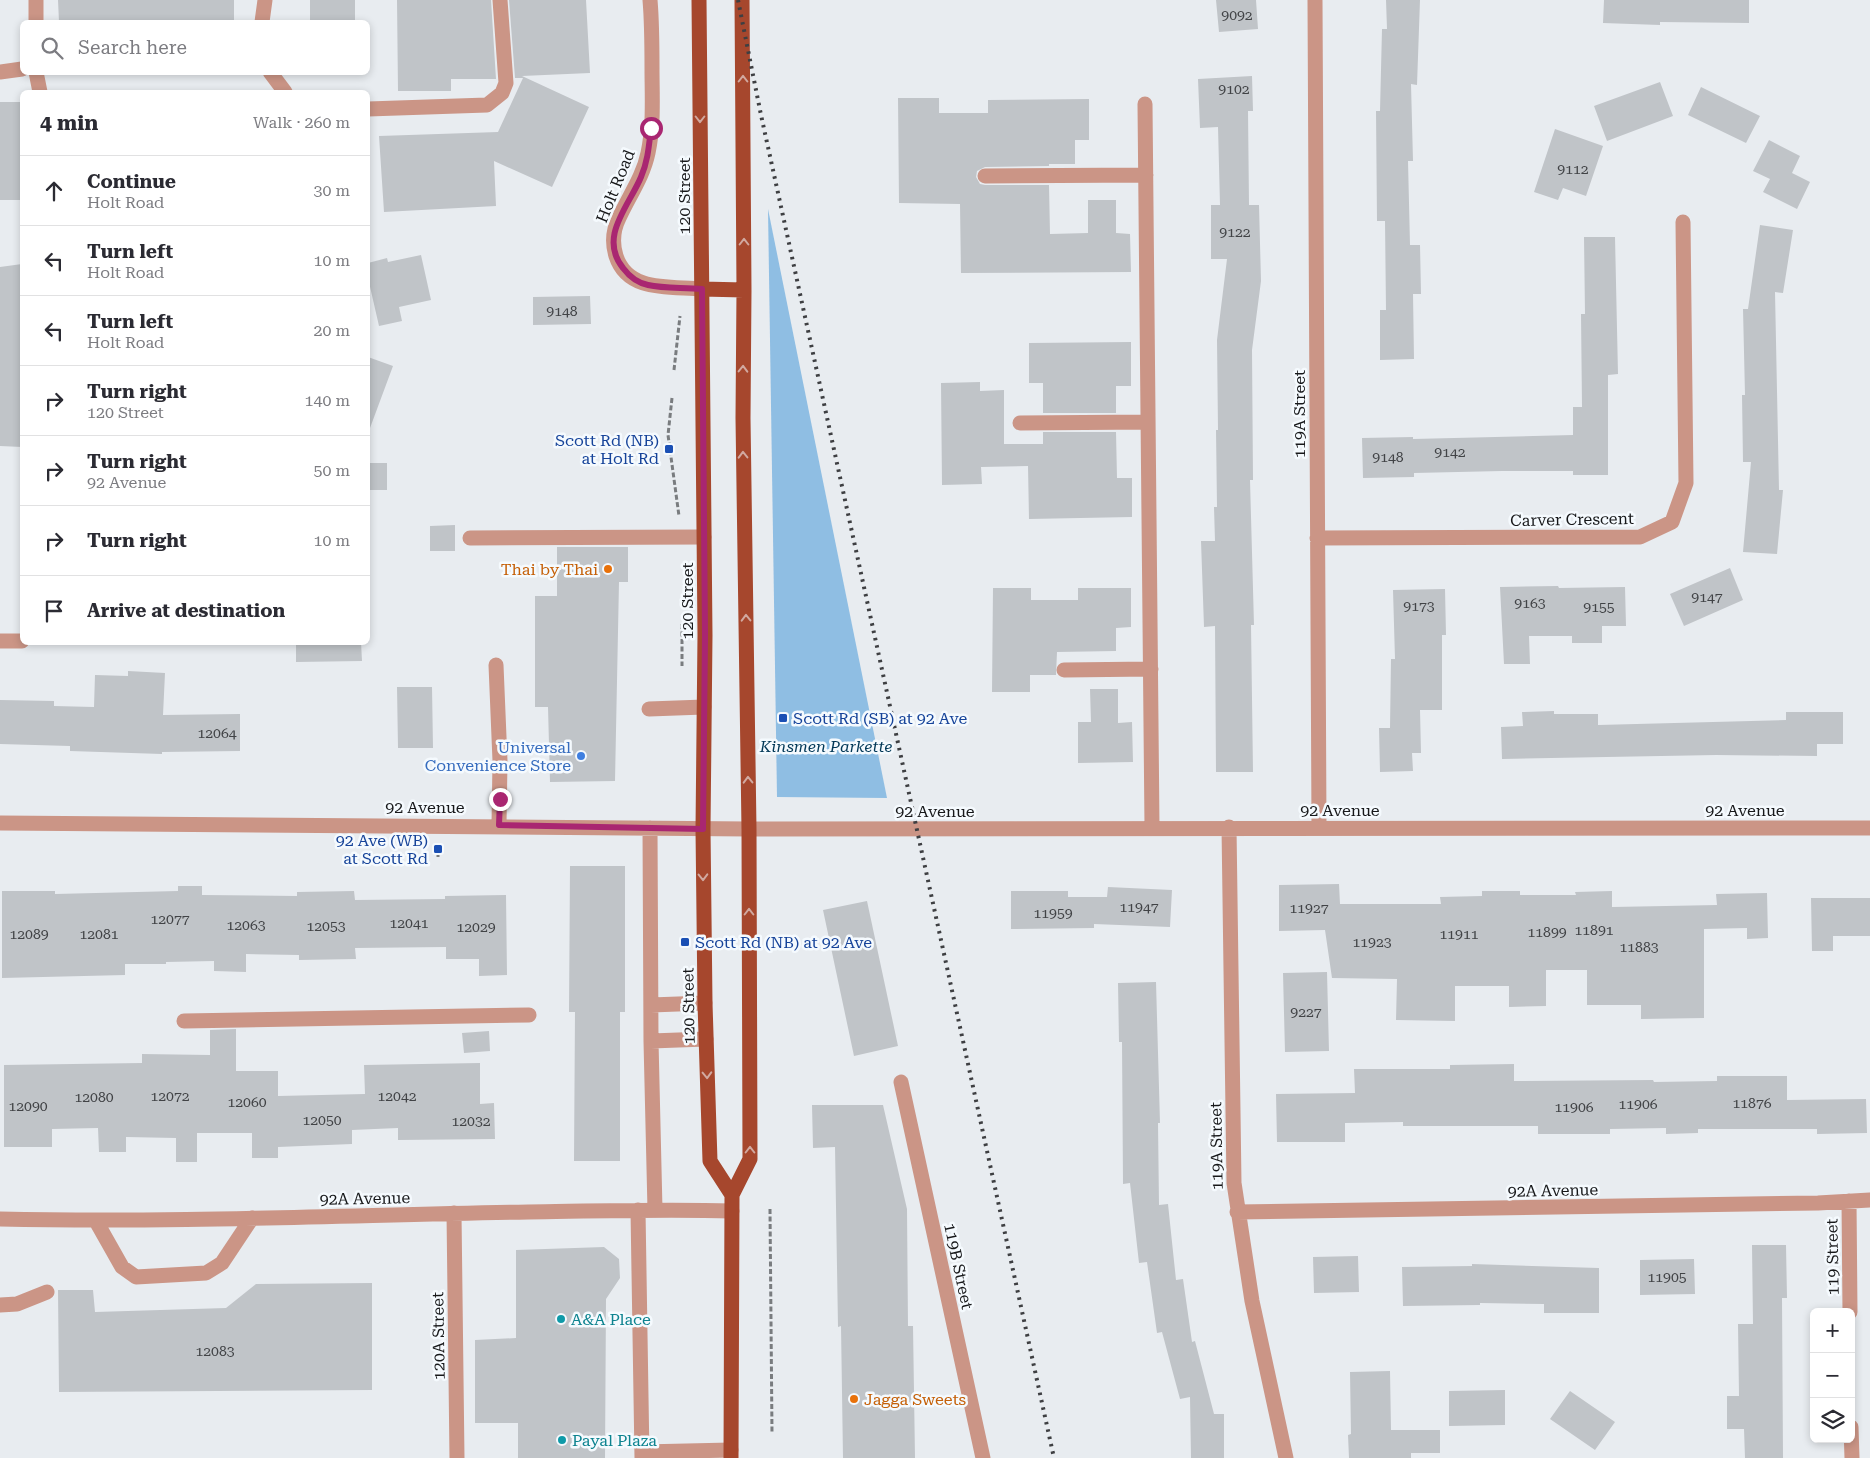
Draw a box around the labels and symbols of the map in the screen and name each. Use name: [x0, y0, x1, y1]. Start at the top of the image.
house number: 9092: [1221, 7, 1253, 23]
one-way arrow: [738, 75, 748, 82]
house number: 9102: [1218, 81, 1250, 97]
one-way arrow: [695, 115, 705, 123]
route start: [640, 117, 663, 140]
street label: Holt Road: [592, 147, 639, 226]
street label: 120 Street: [675, 158, 694, 234]
house number: 9112: [1557, 161, 1589, 177]
house number: 9122: [1219, 224, 1251, 240]
one-way arrow: [739, 237, 749, 245]
house number: 9148: [546, 303, 578, 319]
one-way arrow: [738, 365, 749, 373]
street label: 119A Street: [1290, 370, 1309, 458]
place label: Scott Rd (NB) at Holt Rd: [555, 431, 659, 468]
marker: Scott Rd (NB) at Holt Rd: [663, 443, 675, 455]
house number: 9142: [1434, 444, 1466, 460]
house number: 9148: [1372, 449, 1404, 465]
one-way arrow: [738, 451, 749, 459]
street label: Carver Crescent: [1510, 509, 1634, 530]
place label: Thai by Thai: [501, 560, 598, 579]
marker: Thai by Thai: [602, 563, 614, 575]
street label: 120 Street: [678, 563, 697, 639]
house number: 9147: [1691, 589, 1723, 605]
house number: 9163: [1514, 595, 1546, 611]
house number: 9173: [1403, 598, 1435, 614]
house number: 9155: [1583, 599, 1615, 615]
one-way arrow: [740, 614, 751, 622]
place label: Scott Rd (SB) at 92 Ave: [793, 709, 967, 728]
marker: Scott Rd (SB) at 92 Ave: [777, 712, 789, 724]
house number: 12064: [197, 725, 237, 741]
park label: Kinsmen Parkette: [759, 737, 892, 756]
place label: Universal Convenience Store: [425, 738, 571, 775]
marker: Universal Convenience Store: [575, 750, 587, 762]
one-way arrow: [743, 776, 753, 784]
route end: [489, 788, 512, 811]
street label: 92 Avenue: [385, 798, 465, 817]
street label: 92 Avenue: [1300, 801, 1380, 820]
street label: 92 Avenue: [1705, 801, 1785, 820]
street label: 92 Avenue: [895, 802, 975, 821]
place label: 92 Ave (WB) at Scott Rd: [336, 831, 428, 868]
marker: 92 Ave (WB) at Scott Rd: [432, 843, 444, 855]
one-way arrow: [698, 874, 708, 882]
house number: 11947: [1119, 899, 1159, 915]
house number: 11927: [1289, 900, 1329, 916]
house number: 11959: [1033, 905, 1073, 921]
one-way arrow: [744, 908, 754, 916]
house number: 12077: [150, 911, 190, 927]
house number: 12041: [389, 915, 429, 931]
house number: 12063: [226, 917, 266, 933]
house number: 12053: [306, 918, 346, 934]
house number: 12029: [456, 919, 496, 935]
house number: 11891: [1574, 922, 1614, 938]
house number: 11899: [1527, 924, 1567, 940]
house number: 12089: [9, 926, 49, 942]
house number: 12081: [79, 926, 119, 942]
house number: 11911: [1439, 926, 1479, 942]
place label: Scott Rd (NB) at 92 Ave: [695, 933, 872, 952]
house number: 11923: [1352, 934, 1392, 950]
marker: Scott Rd (NB) at 92 Ave: [679, 936, 691, 948]
house number: 11883: [1619, 939, 1659, 955]
street label: 120 Street: [678, 967, 699, 1045]
house number: 9227: [1290, 1004, 1322, 1020]
one-way arrow: [702, 1071, 713, 1079]
house number: 12072: [150, 1088, 190, 1104]
house number: 12042: [377, 1088, 417, 1104]
house number: 12080: [74, 1089, 114, 1105]
house number: 12060: [227, 1094, 267, 1110]
house number: 11876: [1732, 1095, 1772, 1111]
house number: 11906: [1618, 1096, 1658, 1112]
house number: 12090: [8, 1098, 48, 1114]
house number: 11906: [1554, 1099, 1594, 1115]
street label: 119A Street: [1206, 1102, 1227, 1190]
house number: 12050: [302, 1112, 342, 1128]
house number: 12032: [451, 1113, 491, 1129]
one-way arrow: [745, 1146, 755, 1154]
street label: 92A Avenue: [1508, 1180, 1599, 1201]
street label: 92A Avenue: [320, 1188, 411, 1209]
street label: 119 Street: [1822, 1218, 1843, 1296]
street label: 119B Street: [940, 1221, 977, 1311]
house number: 11905: [1647, 1269, 1687, 1285]
street label: 120A Street: [428, 1292, 449, 1380]
place label: A&A Place: [571, 1310, 651, 1329]
marker: A&A Place: [555, 1313, 567, 1325]
house number: 12083: [195, 1343, 235, 1359]
place label: Jagga Sweets: [864, 1390, 967, 1409]
marker: Jagga Sweets: [848, 1393, 860, 1405]
place label: Payal Plaza: [572, 1431, 657, 1450]
marker: Payal Plaza: [556, 1434, 568, 1446]

